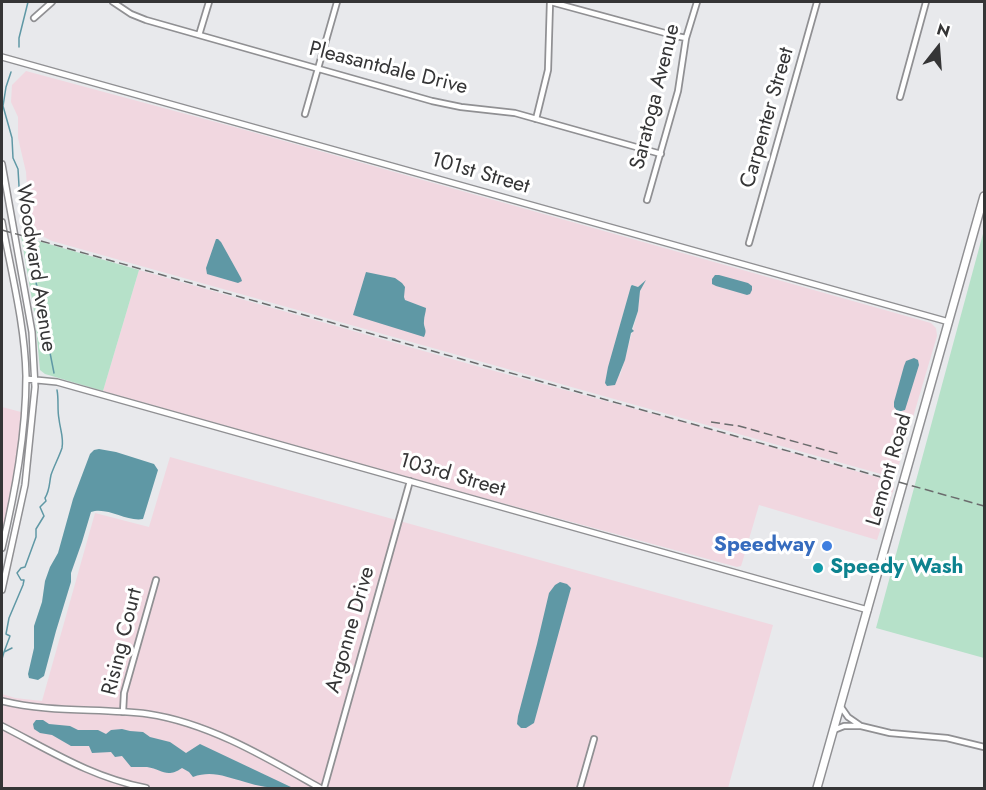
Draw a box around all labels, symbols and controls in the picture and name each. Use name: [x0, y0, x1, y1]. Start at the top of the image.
text: N: [934, 17, 953, 43]
north arrow: [908, 18, 968, 78]
street label: Saratoga Avenue: [626, 22, 686, 172]
street label: Pleasantdale Drive: [306, 37, 470, 101]
street label: Carpenter Street: [736, 45, 800, 191]
street label: 101st Street: [428, 148, 532, 200]
street label: Woodward Avenue: [9, 182, 61, 354]
street label: Lemont Road: [862, 411, 918, 529]
street label: 103rd Street: [396, 449, 508, 503]
place label: Speedway: [714, 533, 815, 559]
marker: Speedway: [820, 539, 834, 553]
place label: Speedy Wash: [830, 555, 963, 581]
marker: Speedy Wash: [811, 561, 825, 575]
street label: Argonne Drive: [321, 564, 381, 696]
street label: Rising Court: [98, 586, 148, 698]

